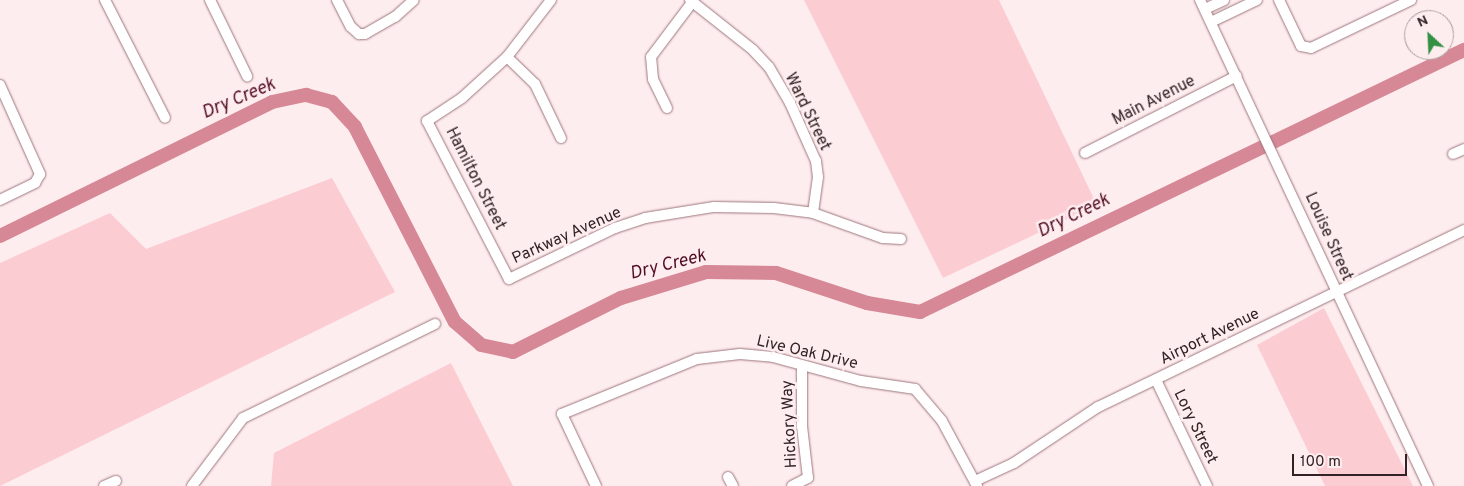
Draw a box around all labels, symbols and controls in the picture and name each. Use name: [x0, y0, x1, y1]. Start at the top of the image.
north arrow: [1404, 10, 1454, 60]
text: N: [1415, 12, 1431, 32]
street label: Ward Street: [780, 70, 834, 154]
street label: Main Avenue: [1109, 72, 1199, 130]
water label: Dry Creek: [199, 75, 279, 125]
street label: Hamilton Street: [441, 124, 509, 234]
water label: Dry Creek: [1034, 190, 1114, 244]
street label: Louise Street: [1300, 190, 1356, 284]
street label: Parkway Avenue: [509, 203, 625, 269]
water label: Dry Creek: [628, 246, 708, 286]
street label: Airport Avenue: [1157, 304, 1263, 370]
street label: Live Oak Drive: [754, 332, 860, 374]
street label: Hickory Way: [778, 379, 802, 469]
street label: Lory Street: [1169, 387, 1221, 467]
scale bar: [1294, 444, 1409, 476]
text: 100 m: [1300, 453, 1341, 472]

